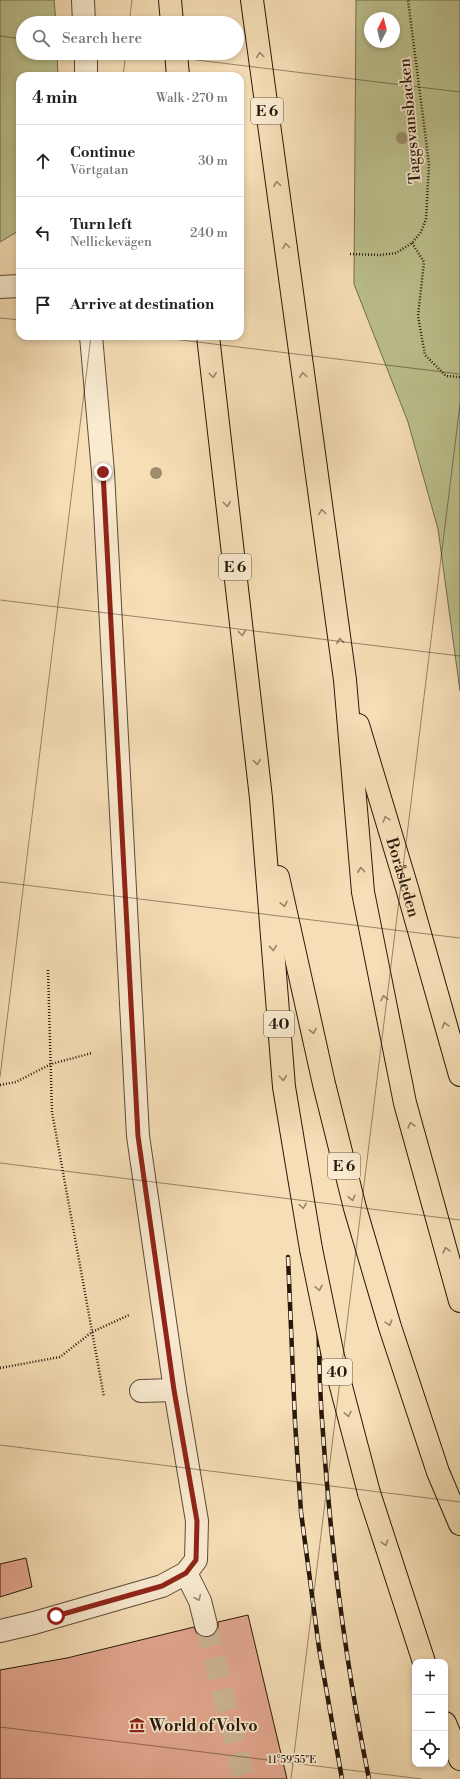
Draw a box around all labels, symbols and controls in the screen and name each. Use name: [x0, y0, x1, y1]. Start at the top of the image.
north arrow: [364, 12, 400, 48]
search box: [16, 16, 244, 60]
icon: search: [30, 27, 52, 49]
text: Search here: [62, 29, 142, 48]
one-way arrow: [256, 52, 265, 58]
street label: Taggsvansbacken: [395, 57, 425, 185]
text: 4 min: [32, 87, 77, 109]
text: Walk · 270 m: [156, 90, 228, 106]
road number: E 6: [251, 98, 283, 124]
text: Continue: [70, 143, 135, 162]
icon: ahead: [32, 150, 54, 172]
text: 30 m: [198, 153, 228, 169]
text: Vörtgatan: [70, 162, 128, 178]
one-way arrow: [273, 181, 282, 187]
text: Turn left: [70, 215, 132, 234]
icon: left: [32, 222, 54, 244]
text: 240 m: [190, 225, 228, 241]
text: Nellickevägen: [70, 234, 152, 250]
one-way arrow: [282, 243, 291, 250]
icon: arrive: [32, 294, 54, 316]
text: Arrive at destination: [70, 295, 214, 314]
one-way arrow: [208, 372, 217, 378]
one-way arrow: [299, 372, 308, 378]
route end: [94, 463, 112, 481]
one-way arrow: [223, 501, 232, 507]
one-way arrow: [318, 509, 327, 515]
road number: E 6: [219, 554, 251, 580]
one-way arrow: [237, 630, 246, 636]
one-way arrow: [336, 638, 345, 644]
one-way arrow: [252, 759, 261, 765]
one-way arrow: [382, 816, 391, 823]
street label: Boråsleden: [381, 835, 424, 920]
one-way arrow: [357, 867, 366, 873]
one-way arrow: [280, 901, 288, 907]
one-way arrow: [268, 945, 277, 951]
one-way arrow: [380, 994, 388, 1001]
road number: 40: [264, 1011, 294, 1037]
one-way arrow: [441, 1021, 450, 1028]
one-way arrow: [308, 1028, 316, 1034]
one-way arrow: [278, 1075, 287, 1081]
one-way arrow: [407, 1121, 416, 1128]
road number: E 6: [328, 1153, 360, 1179]
one-way arrow: [348, 1195, 356, 1202]
one-way arrow: [299, 1203, 307, 1209]
one-way arrow: [442, 1247, 451, 1254]
one-way arrow: [314, 1284, 322, 1291]
one-way arrow: [384, 1320, 393, 1327]
road number: 40: [322, 1359, 352, 1385]
one-way arrow: [343, 1410, 352, 1417]
one-way arrow: [380, 1539, 389, 1546]
one-way arrow: [193, 1594, 201, 1601]
route start: [47, 1607, 65, 1625]
map controls: [412, 1659, 448, 1767]
button: +: [412, 1659, 448, 1695]
button: −: [412, 1695, 448, 1731]
museum icon: World of Volvo: [128, 1716, 146, 1734]
place label: World of Volvo: [148, 1716, 258, 1736]
button: locate: [412, 1731, 448, 1767]
text: 11°59'55"E: [268, 1754, 316, 1766]

